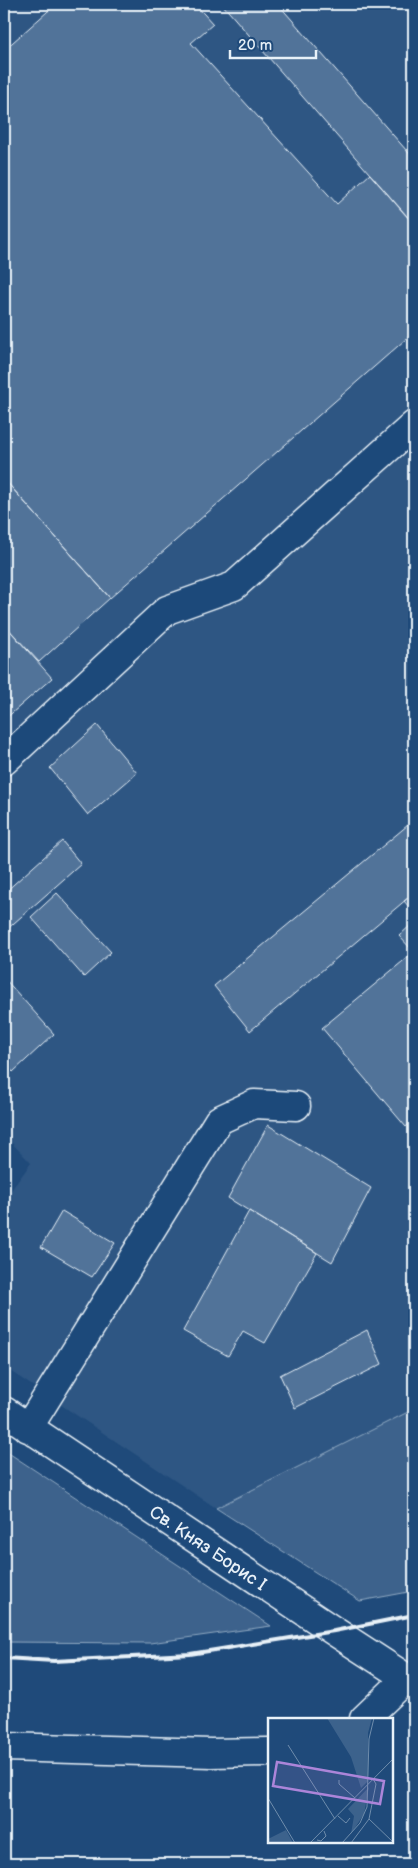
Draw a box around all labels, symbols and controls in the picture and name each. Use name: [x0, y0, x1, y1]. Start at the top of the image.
scale bar: [230, 28, 317, 60]
text: 20 m: [238, 36, 272, 55]
street label: Св. Княз Борис I: [145, 1502, 270, 1595]
inset map: [268, 1718, 393, 1843]

